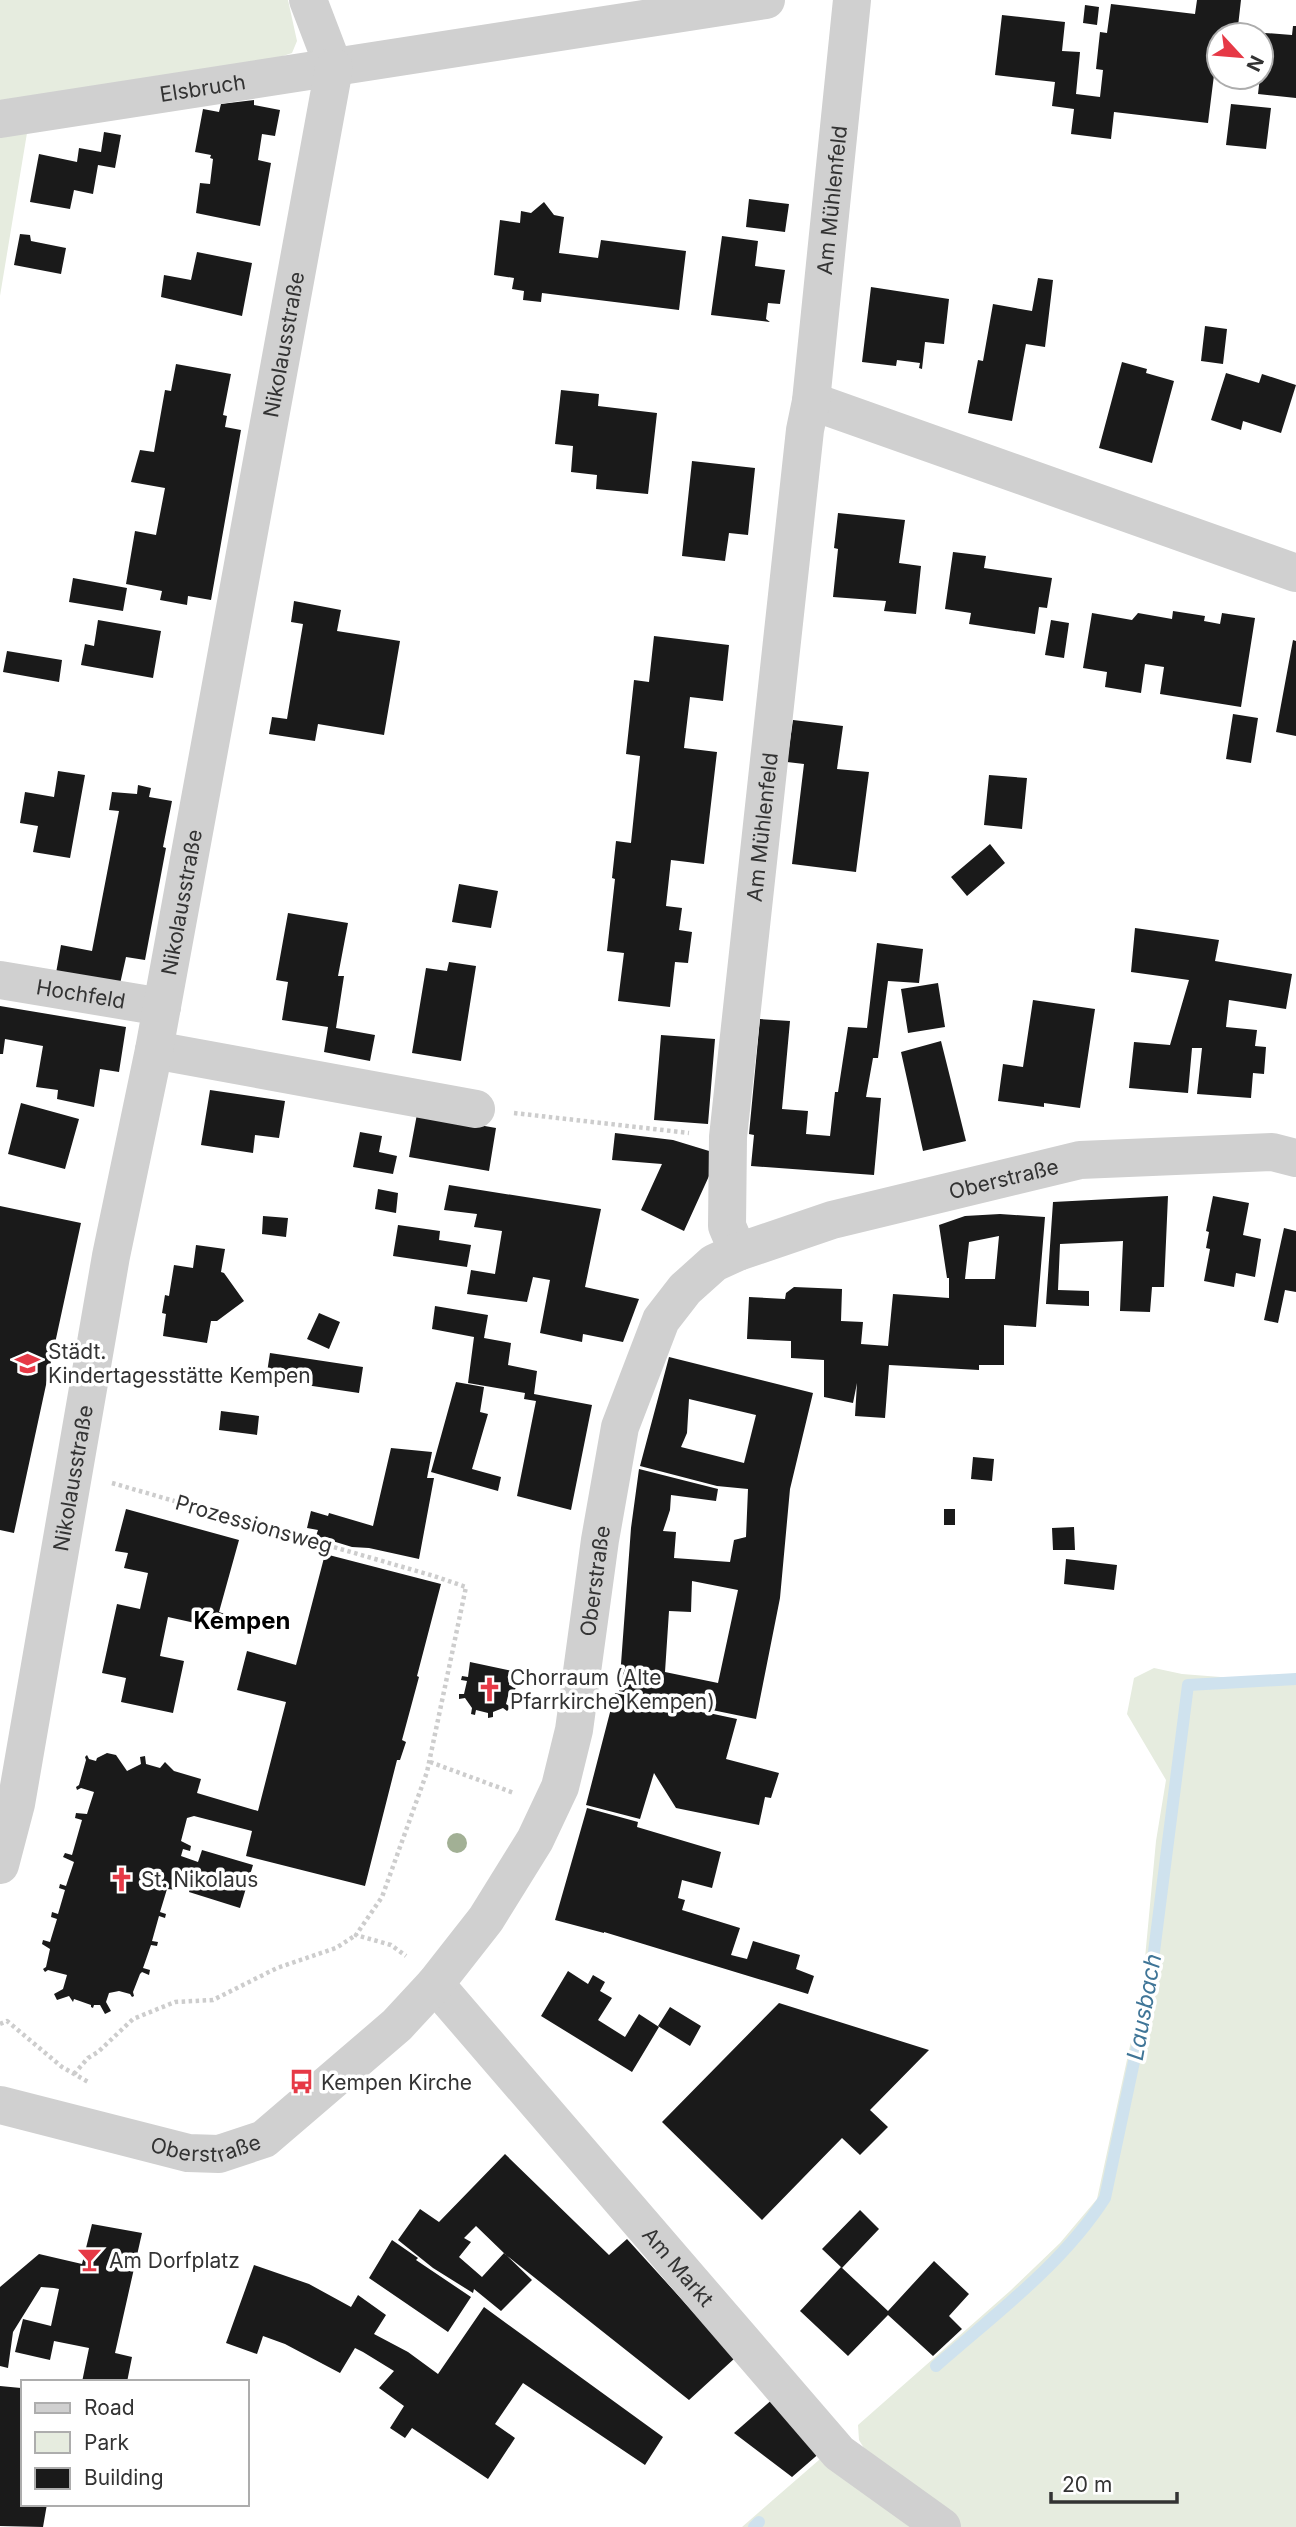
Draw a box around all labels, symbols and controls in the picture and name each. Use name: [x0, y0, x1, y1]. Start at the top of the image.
north arrow: [1205, 21, 1275, 91]
text: N: [1241, 52, 1268, 75]
street label: Elsbruch: [158, 69, 247, 107]
street label: Am Mühlenfeld: [811, 124, 852, 276]
street label: Nikolausstraße: [258, 269, 309, 419]
street label: Am Mühlenfeld: [741, 751, 782, 903]
street label: Nikolausstraße: [155, 827, 207, 977]
street label: Hochfeld: [34, 974, 127, 1013]
street label: Oberstraße: [946, 1153, 1061, 1204]
place label: Städt. Kindertagesstätte Kempen: [48, 1339, 311, 1388]
school or university icon: Städt. Kindertagesstätte Kempen: [14, 1349, 42, 1377]
street label: Nikolausstraße: [48, 1403, 97, 1553]
street label: Prozessionsweg: [173, 1490, 335, 1558]
street label: Oberstraße: [574, 1523, 615, 1638]
district label: Kempen: [194, 1606, 290, 1635]
place label: Chorraum (Alte Pfarrkirche Kempen): [510, 1665, 715, 1714]
church icon: Chorraum (Alte Pfarrkirche Kempen): [476, 1675, 504, 1703]
church icon: St. Nikolaus: [107, 1865, 135, 1893]
place label: St. Nikolaus: [141, 1867, 258, 1892]
water label: Lausbach: [1121, 1951, 1167, 2063]
bus stop icon: Kempen Kirche: [287, 2068, 315, 2096]
place label: Kempen Kirche: [321, 2070, 472, 2095]
street label: Oberstraße: [148, 2129, 264, 2166]
street label: Am Markt: [638, 2222, 719, 2311]
bar icon: Am Dorfplatz: [75, 2246, 103, 2274]
place label: Am Dorfplatz: [109, 2248, 240, 2273]
legend: [21, 2380, 248, 2506]
text: Road: [84, 2395, 135, 2420]
text: Park: [84, 2430, 129, 2455]
scale bar: [1051, 2460, 1177, 2504]
text: Building: [84, 2465, 164, 2490]
text: 20 m: [1062, 2472, 1112, 2497]

